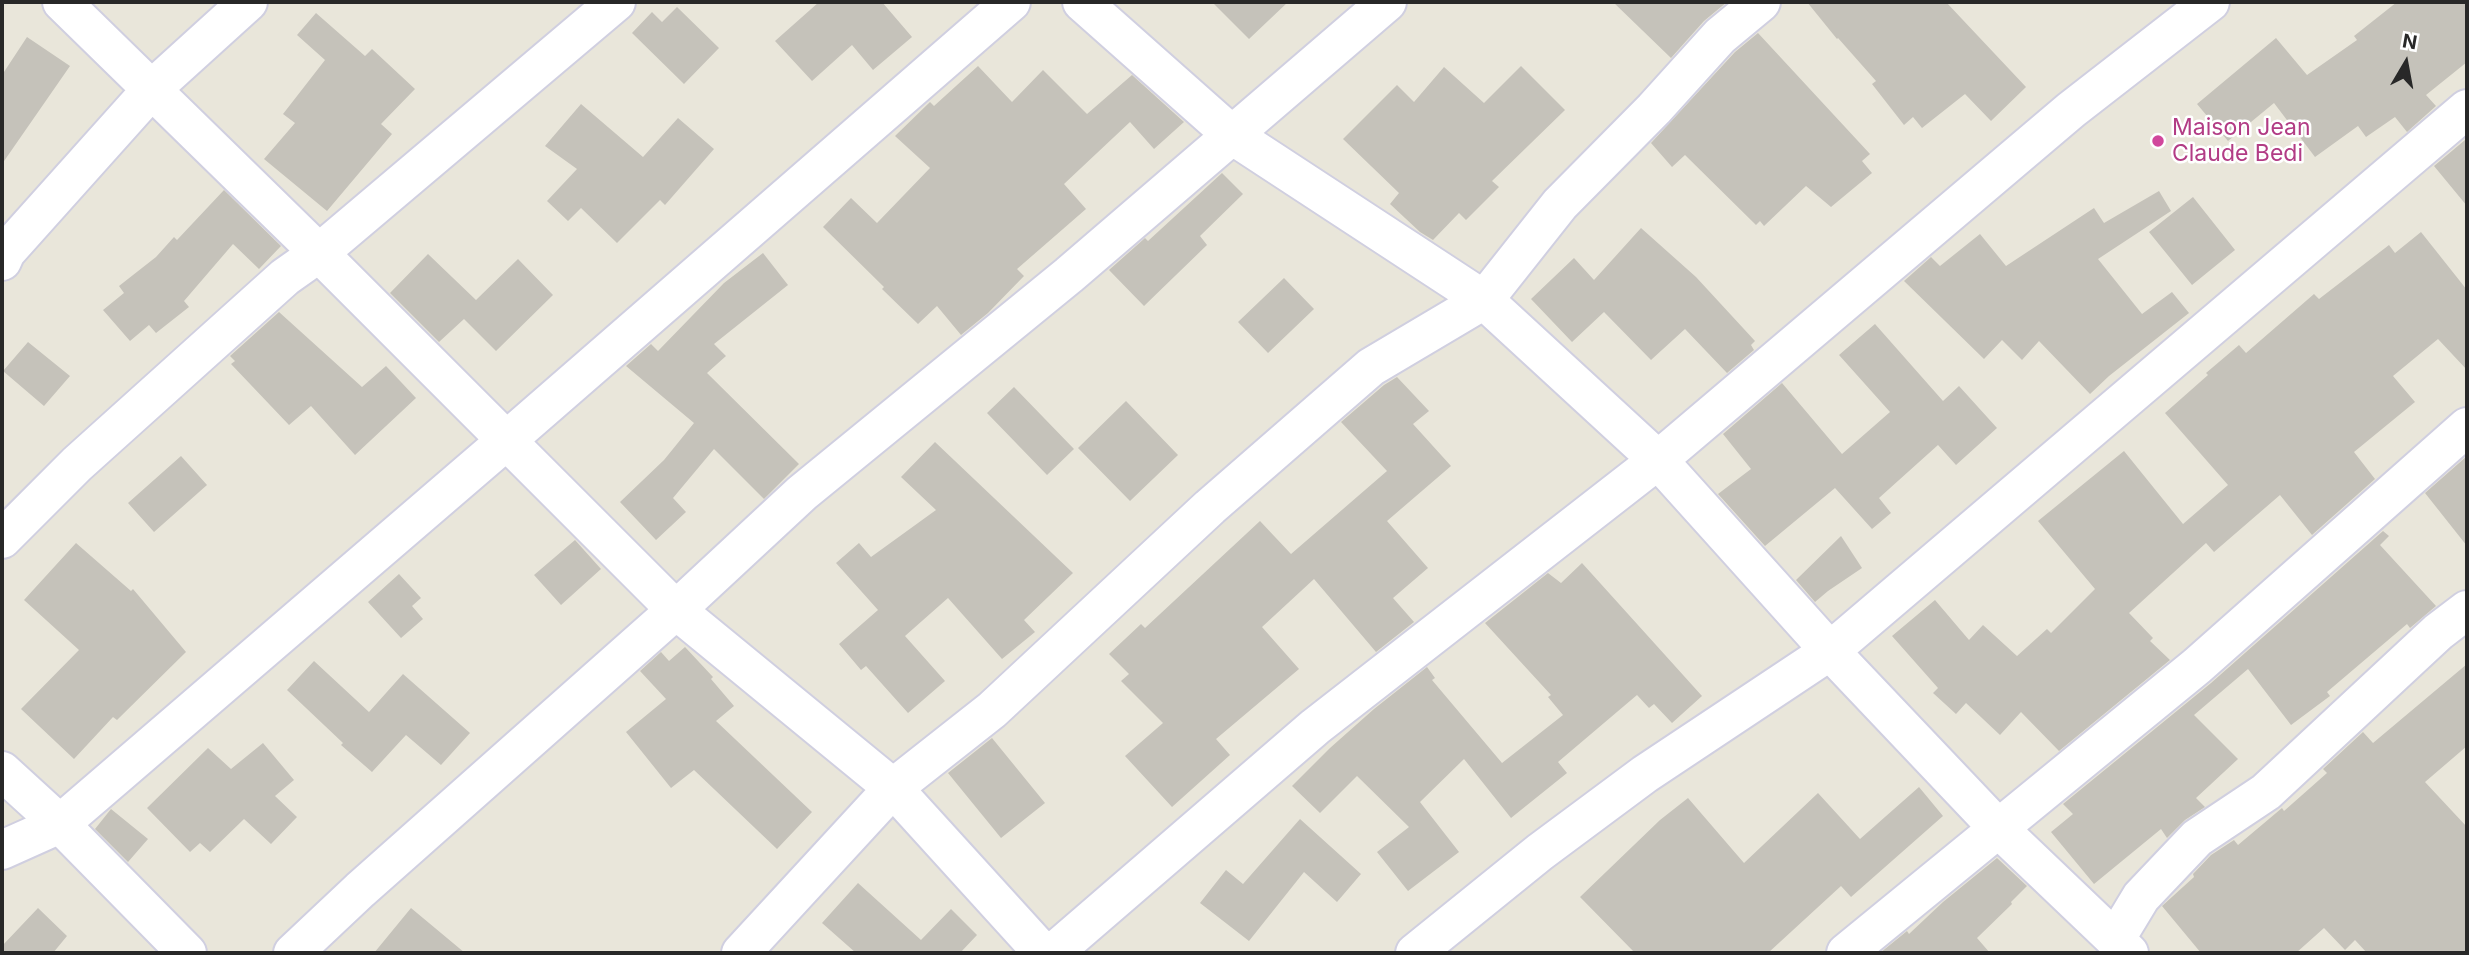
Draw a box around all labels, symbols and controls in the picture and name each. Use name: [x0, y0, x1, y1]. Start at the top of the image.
north arrow: [2371, 28, 2441, 98]
text: N: [2401, 29, 2419, 54]
place label: Maison Jean Claude Bedi: [2172, 114, 2311, 168]
marker: Maison Jean Claude Bedi: [2150, 133, 2166, 149]

